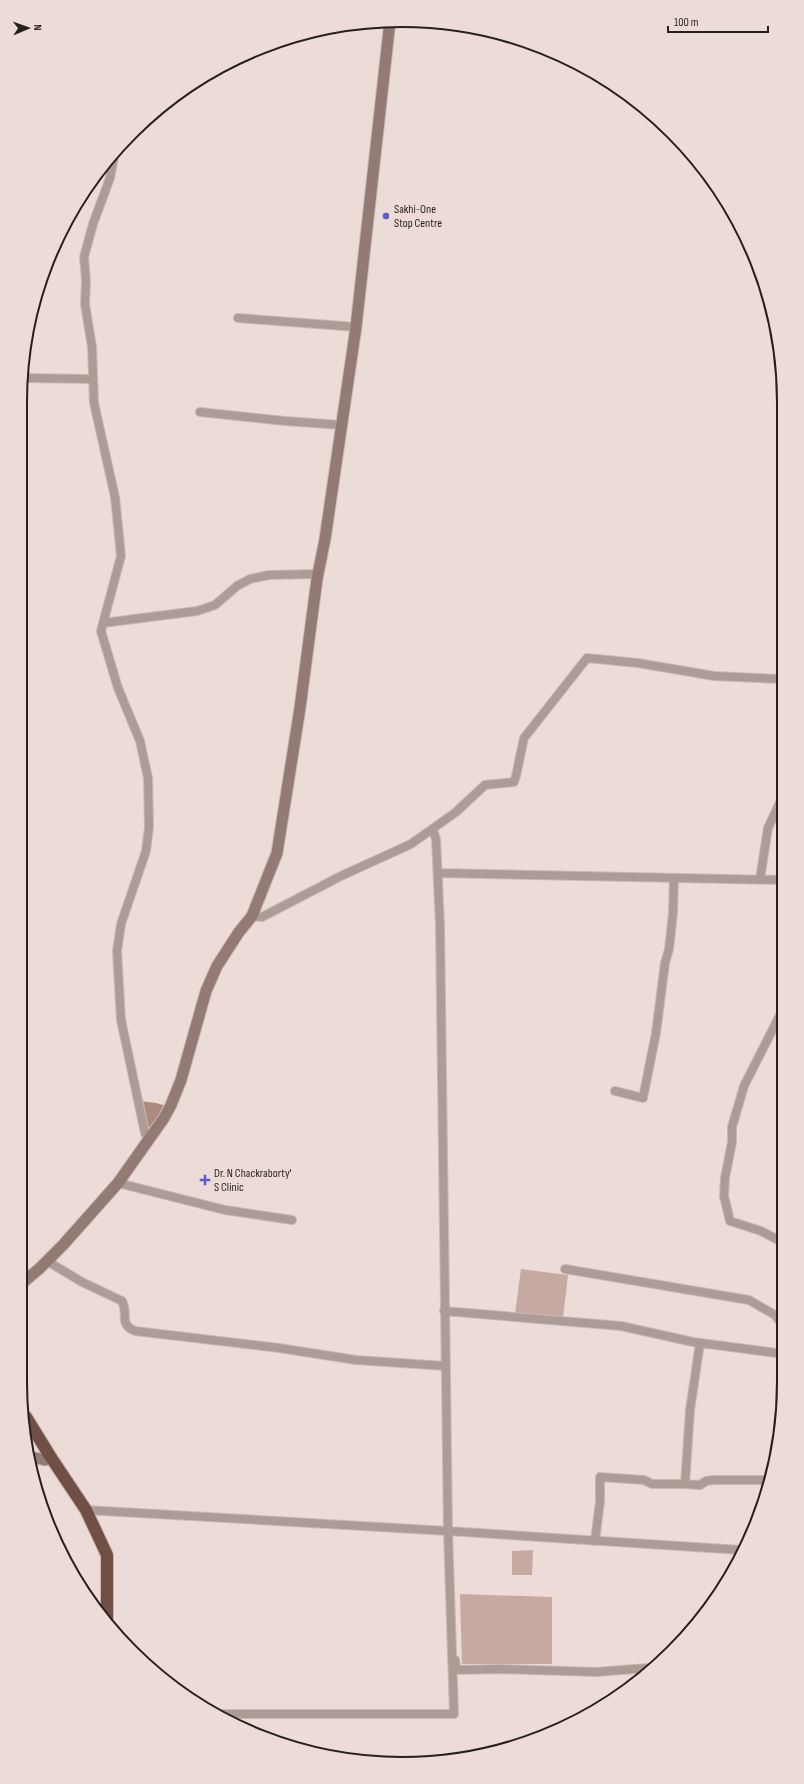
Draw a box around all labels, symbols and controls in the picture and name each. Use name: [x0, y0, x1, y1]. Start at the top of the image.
north arrow: [8, 8, 48, 48]
scale bar: [668, 8, 768, 34]
text: 100 m: [674, 15, 699, 30]
text: N: [31, 25, 44, 31]
place label: Sakhi-One Stop Centre: [394, 202, 442, 231]
marker: Sakhi-One Stop Centre: [381, 211, 391, 221]
place label: Dr. N Chackraborty' S Clinic: [214, 1166, 292, 1195]
marker: Dr. N Chackraborty' S Clinic: [199, 1174, 211, 1186]

